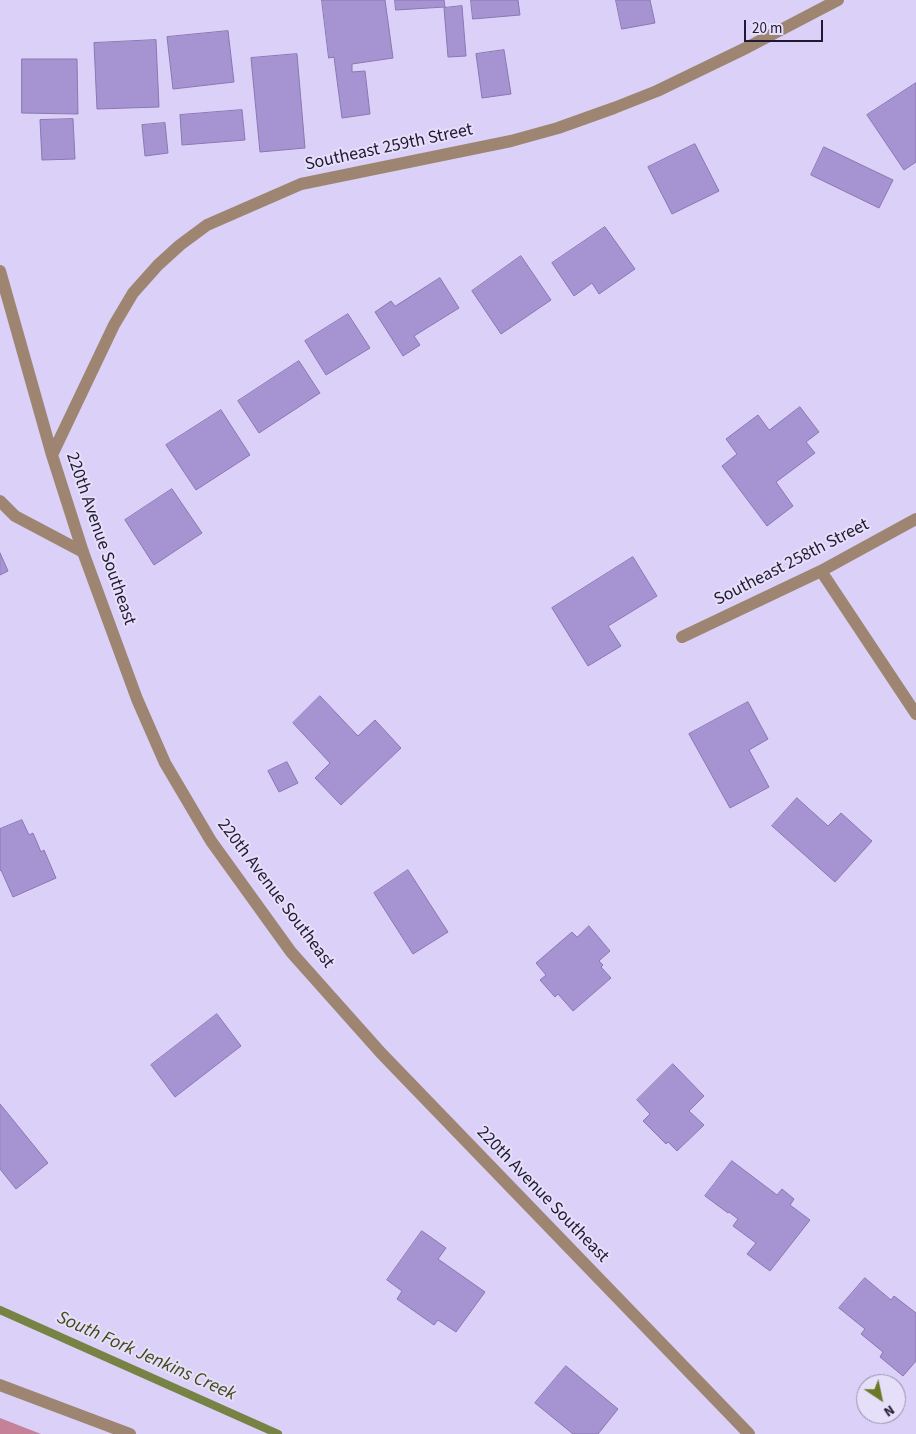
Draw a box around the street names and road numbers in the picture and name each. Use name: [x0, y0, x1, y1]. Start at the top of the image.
street label: Southeast 259th Street: [303, 120, 475, 176]
street label: 220th Avenue Southeast: [60, 450, 140, 628]
street label: Southeast 258th Street: [711, 515, 873, 611]
street label: 220th Avenue Southeast: [212, 815, 338, 973]
street label: 220th Avenue Southeast: [471, 1122, 613, 1268]

